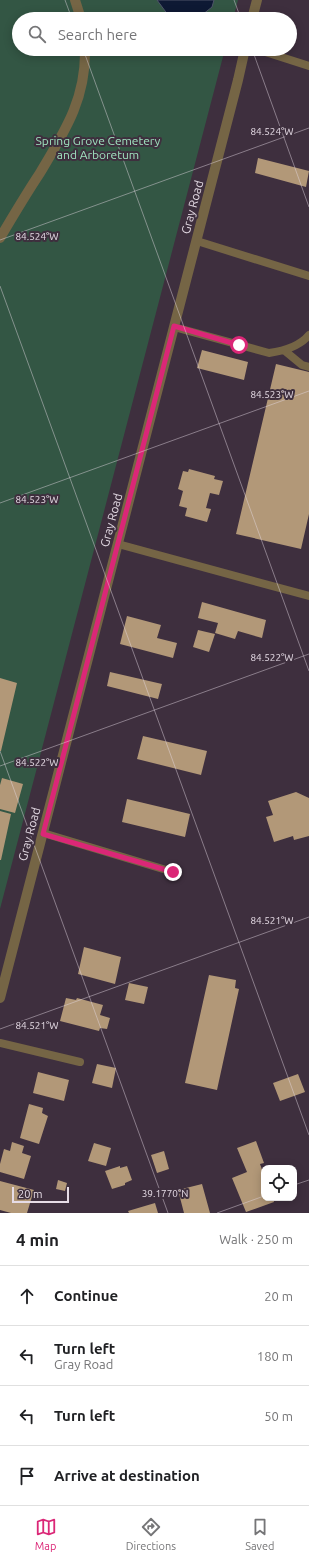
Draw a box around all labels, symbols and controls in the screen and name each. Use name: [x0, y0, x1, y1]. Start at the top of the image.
search box: [12, 12, 297, 56]
icon: search: [26, 23, 48, 45]
text: Search here: [58, 26, 137, 43]
text: 84.524°W: [250, 126, 294, 137]
park label: Spring Grove Cemetery and Arboretum: [36, 134, 161, 161]
street label: Gray Road: [179, 179, 205, 235]
text: 84.524°W: [15, 231, 59, 242]
route start: [230, 336, 248, 354]
text: 84.523°W: [250, 389, 294, 400]
street label: Gray Road: [98, 492, 124, 548]
text: 84.523°W: [15, 494, 59, 505]
text: 84.522°W: [250, 652, 294, 663]
text: 84.522°W: [15, 757, 59, 768]
street label: Gray Road: [16, 806, 42, 862]
route end: [164, 863, 182, 881]
text: 84.521°W: [250, 915, 294, 926]
text: 84.521°W: [15, 1020, 59, 1031]
map controls: [261, 1165, 297, 1201]
button: locate: [261, 1165, 297, 1201]
scale bar: [12, 1185, 69, 1204]
text: 20 m: [18, 1188, 42, 1200]
text: 39.1770°N: [142, 1188, 188, 1199]
text: 4 min: [16, 1230, 59, 1249]
text: Walk · 250 m: [219, 1232, 293, 1246]
icon: ahead: [16, 1285, 38, 1307]
text: Continue: [54, 1287, 118, 1304]
text: 20 m: [264, 1289, 293, 1303]
text: Turn left: [54, 1340, 115, 1357]
icon: left: [16, 1345, 38, 1367]
text: 180 m: [257, 1349, 293, 1363]
text: Gray Road: [54, 1357, 113, 1371]
icon: left: [16, 1405, 38, 1427]
text: Turn left: [54, 1407, 115, 1424]
text: 50 m: [264, 1409, 293, 1423]
icon: arrive: [16, 1465, 38, 1487]
text: Arrive at destination: [54, 1467, 200, 1484]
tab: Map: [35, 1516, 57, 1552]
tab: Directions: [126, 1516, 176, 1552]
tab: Saved: [245, 1516, 274, 1552]

